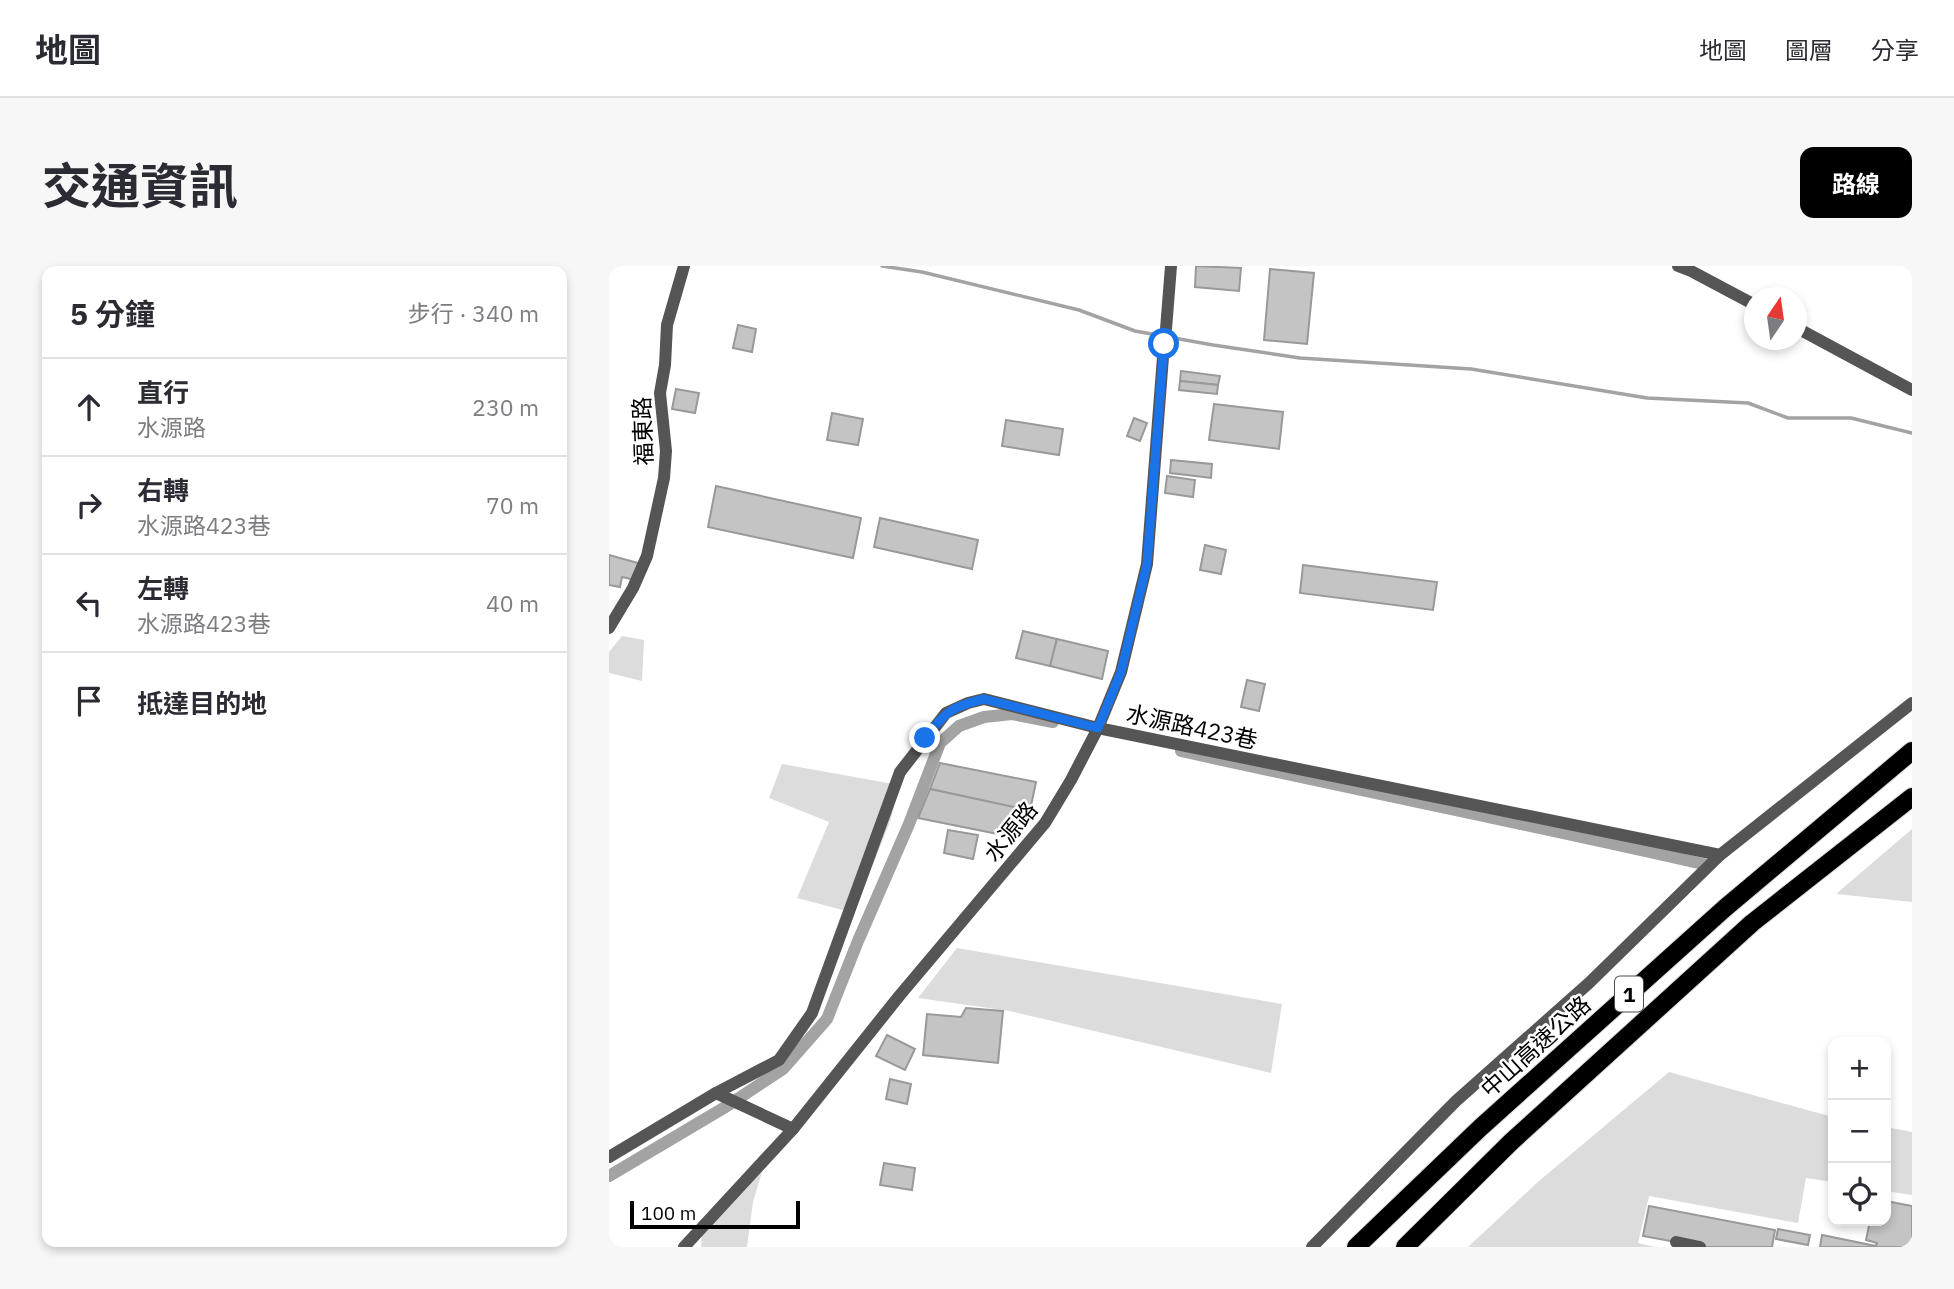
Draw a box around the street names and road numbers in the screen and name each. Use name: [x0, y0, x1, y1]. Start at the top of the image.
street label: 福東路: [626, 396, 658, 466]
street label: 水源路423巷: [1124, 697, 1260, 755]
street label: 水源路: [977, 795, 1043, 867]
road number: 1: [1615, 976, 1643, 1012]
street label: 中山高速公路: [1474, 989, 1596, 1103]

